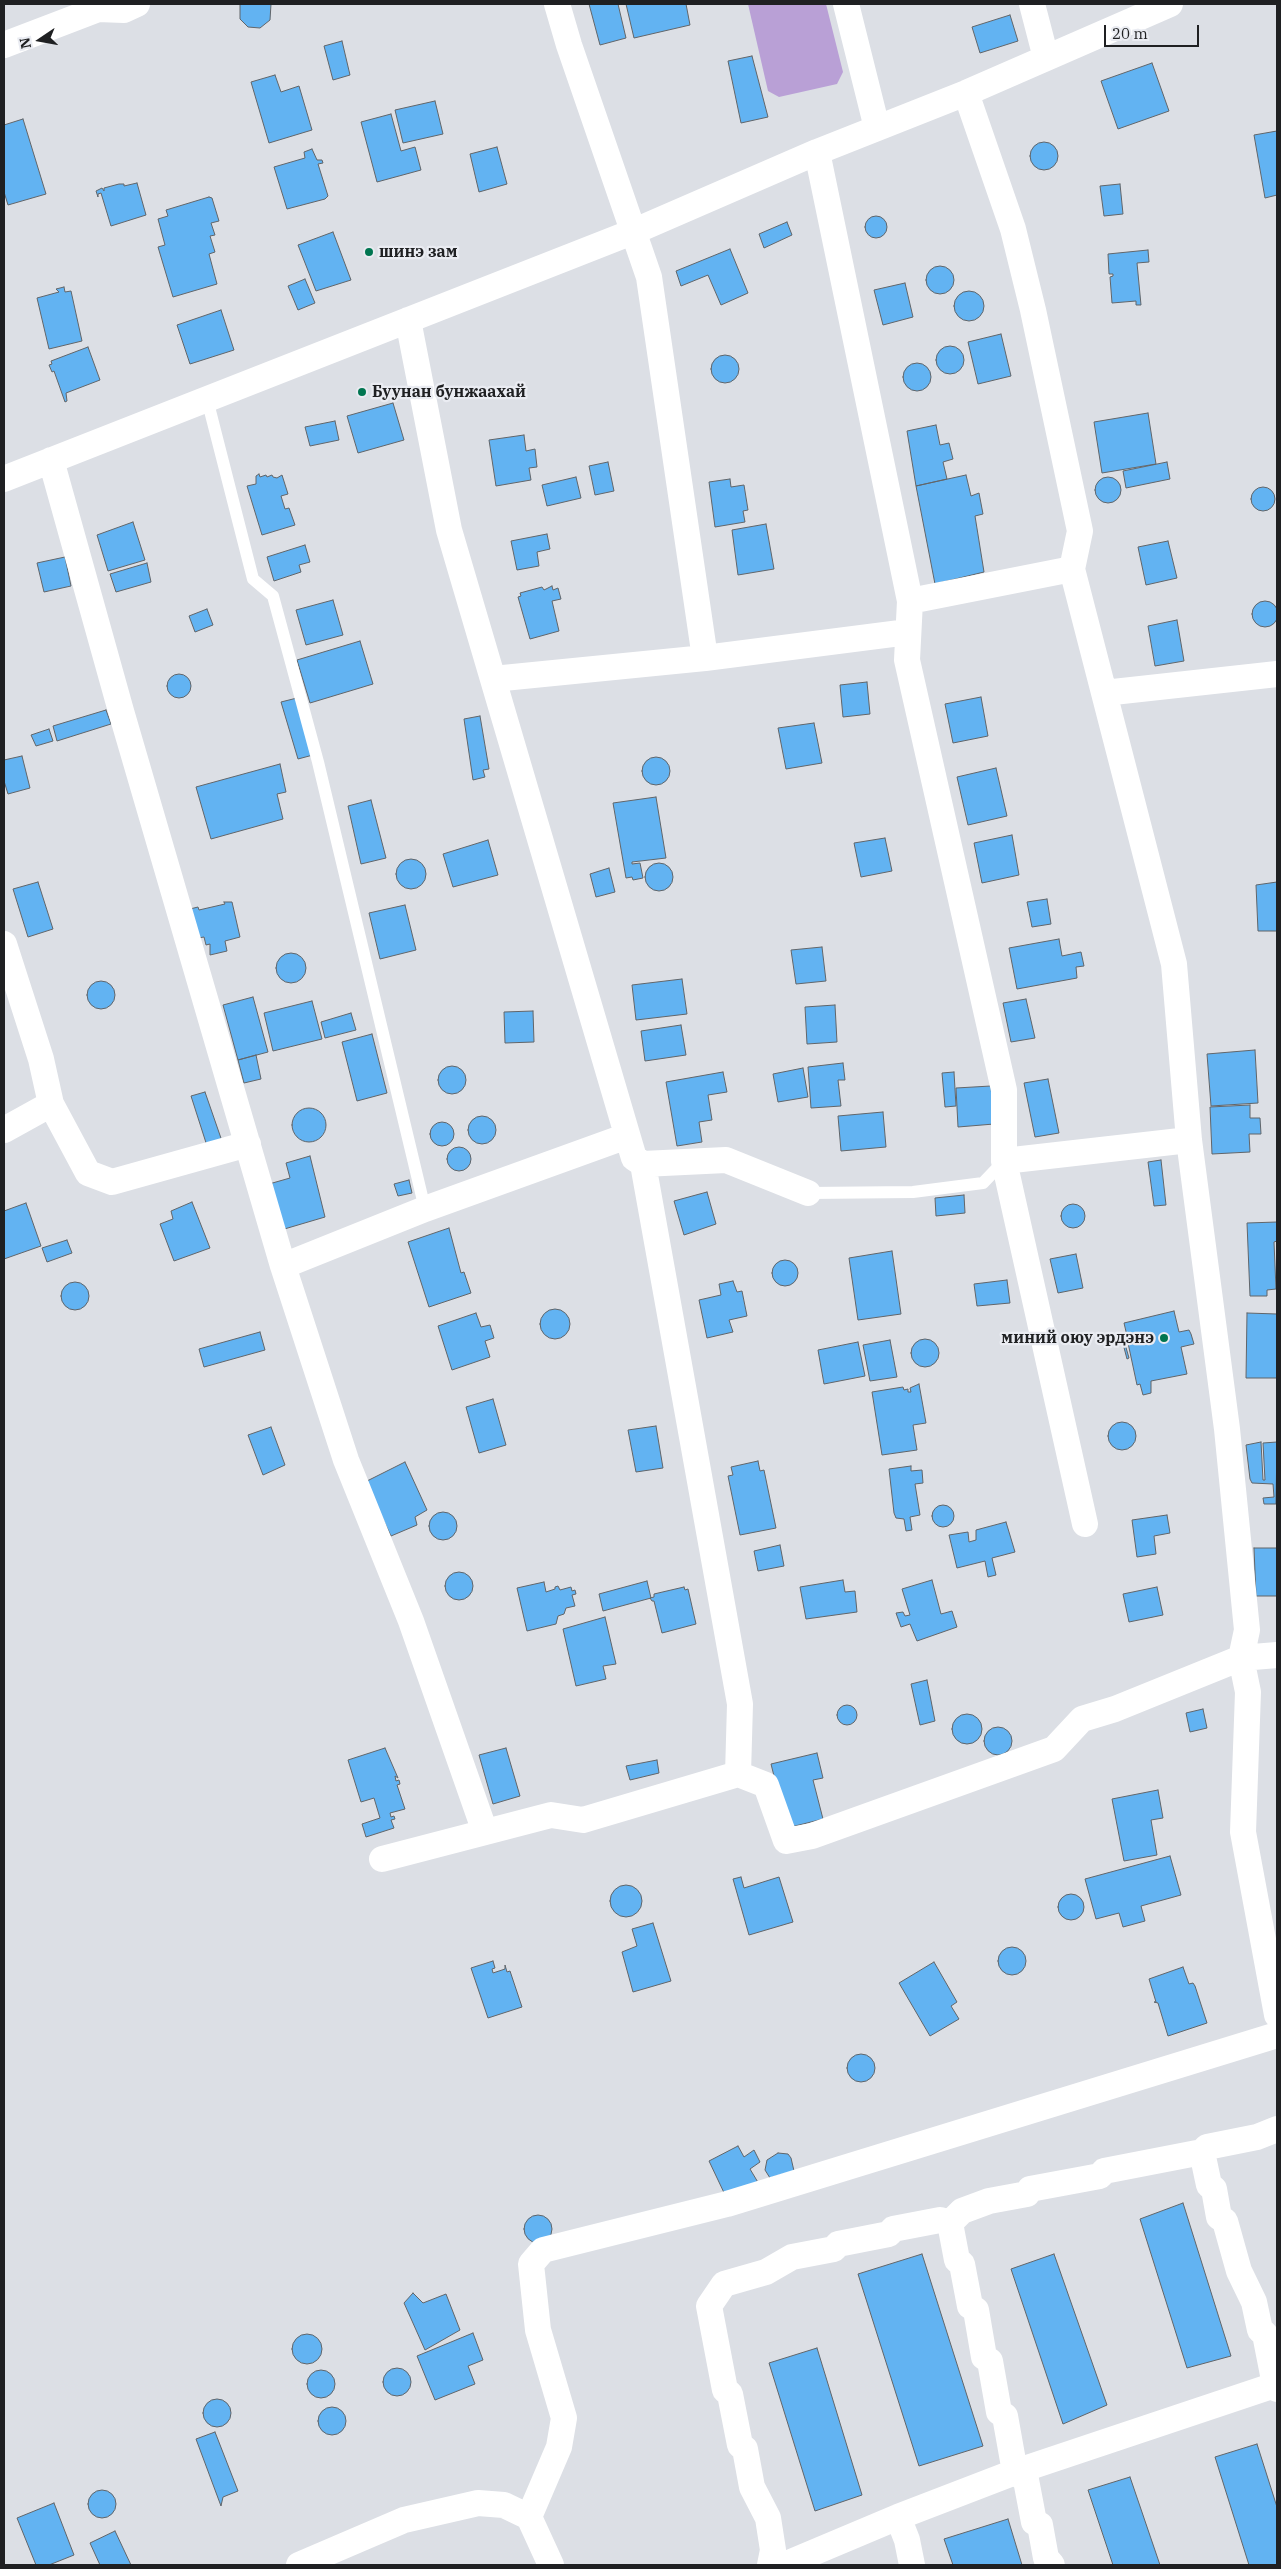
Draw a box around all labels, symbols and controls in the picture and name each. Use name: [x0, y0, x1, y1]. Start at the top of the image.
north arrow: [15, 15, 65, 65]
scale bar: [1106, 15, 1201, 47]
text: 20 m: [1112, 24, 1148, 43]
text: N: [15, 36, 35, 50]
place label: шинэ зам: [379, 242, 458, 262]
marker: шинэ зам: [363, 246, 375, 258]
place label: Буунан бунжаахай: [372, 382, 526, 402]
marker: Буунан бунжаахай: [356, 386, 368, 398]
place label: миний оюу эрдэнэ: [1001, 1328, 1154, 1348]
marker: миний оюу эрдэнэ: [1158, 1332, 1170, 1344]

